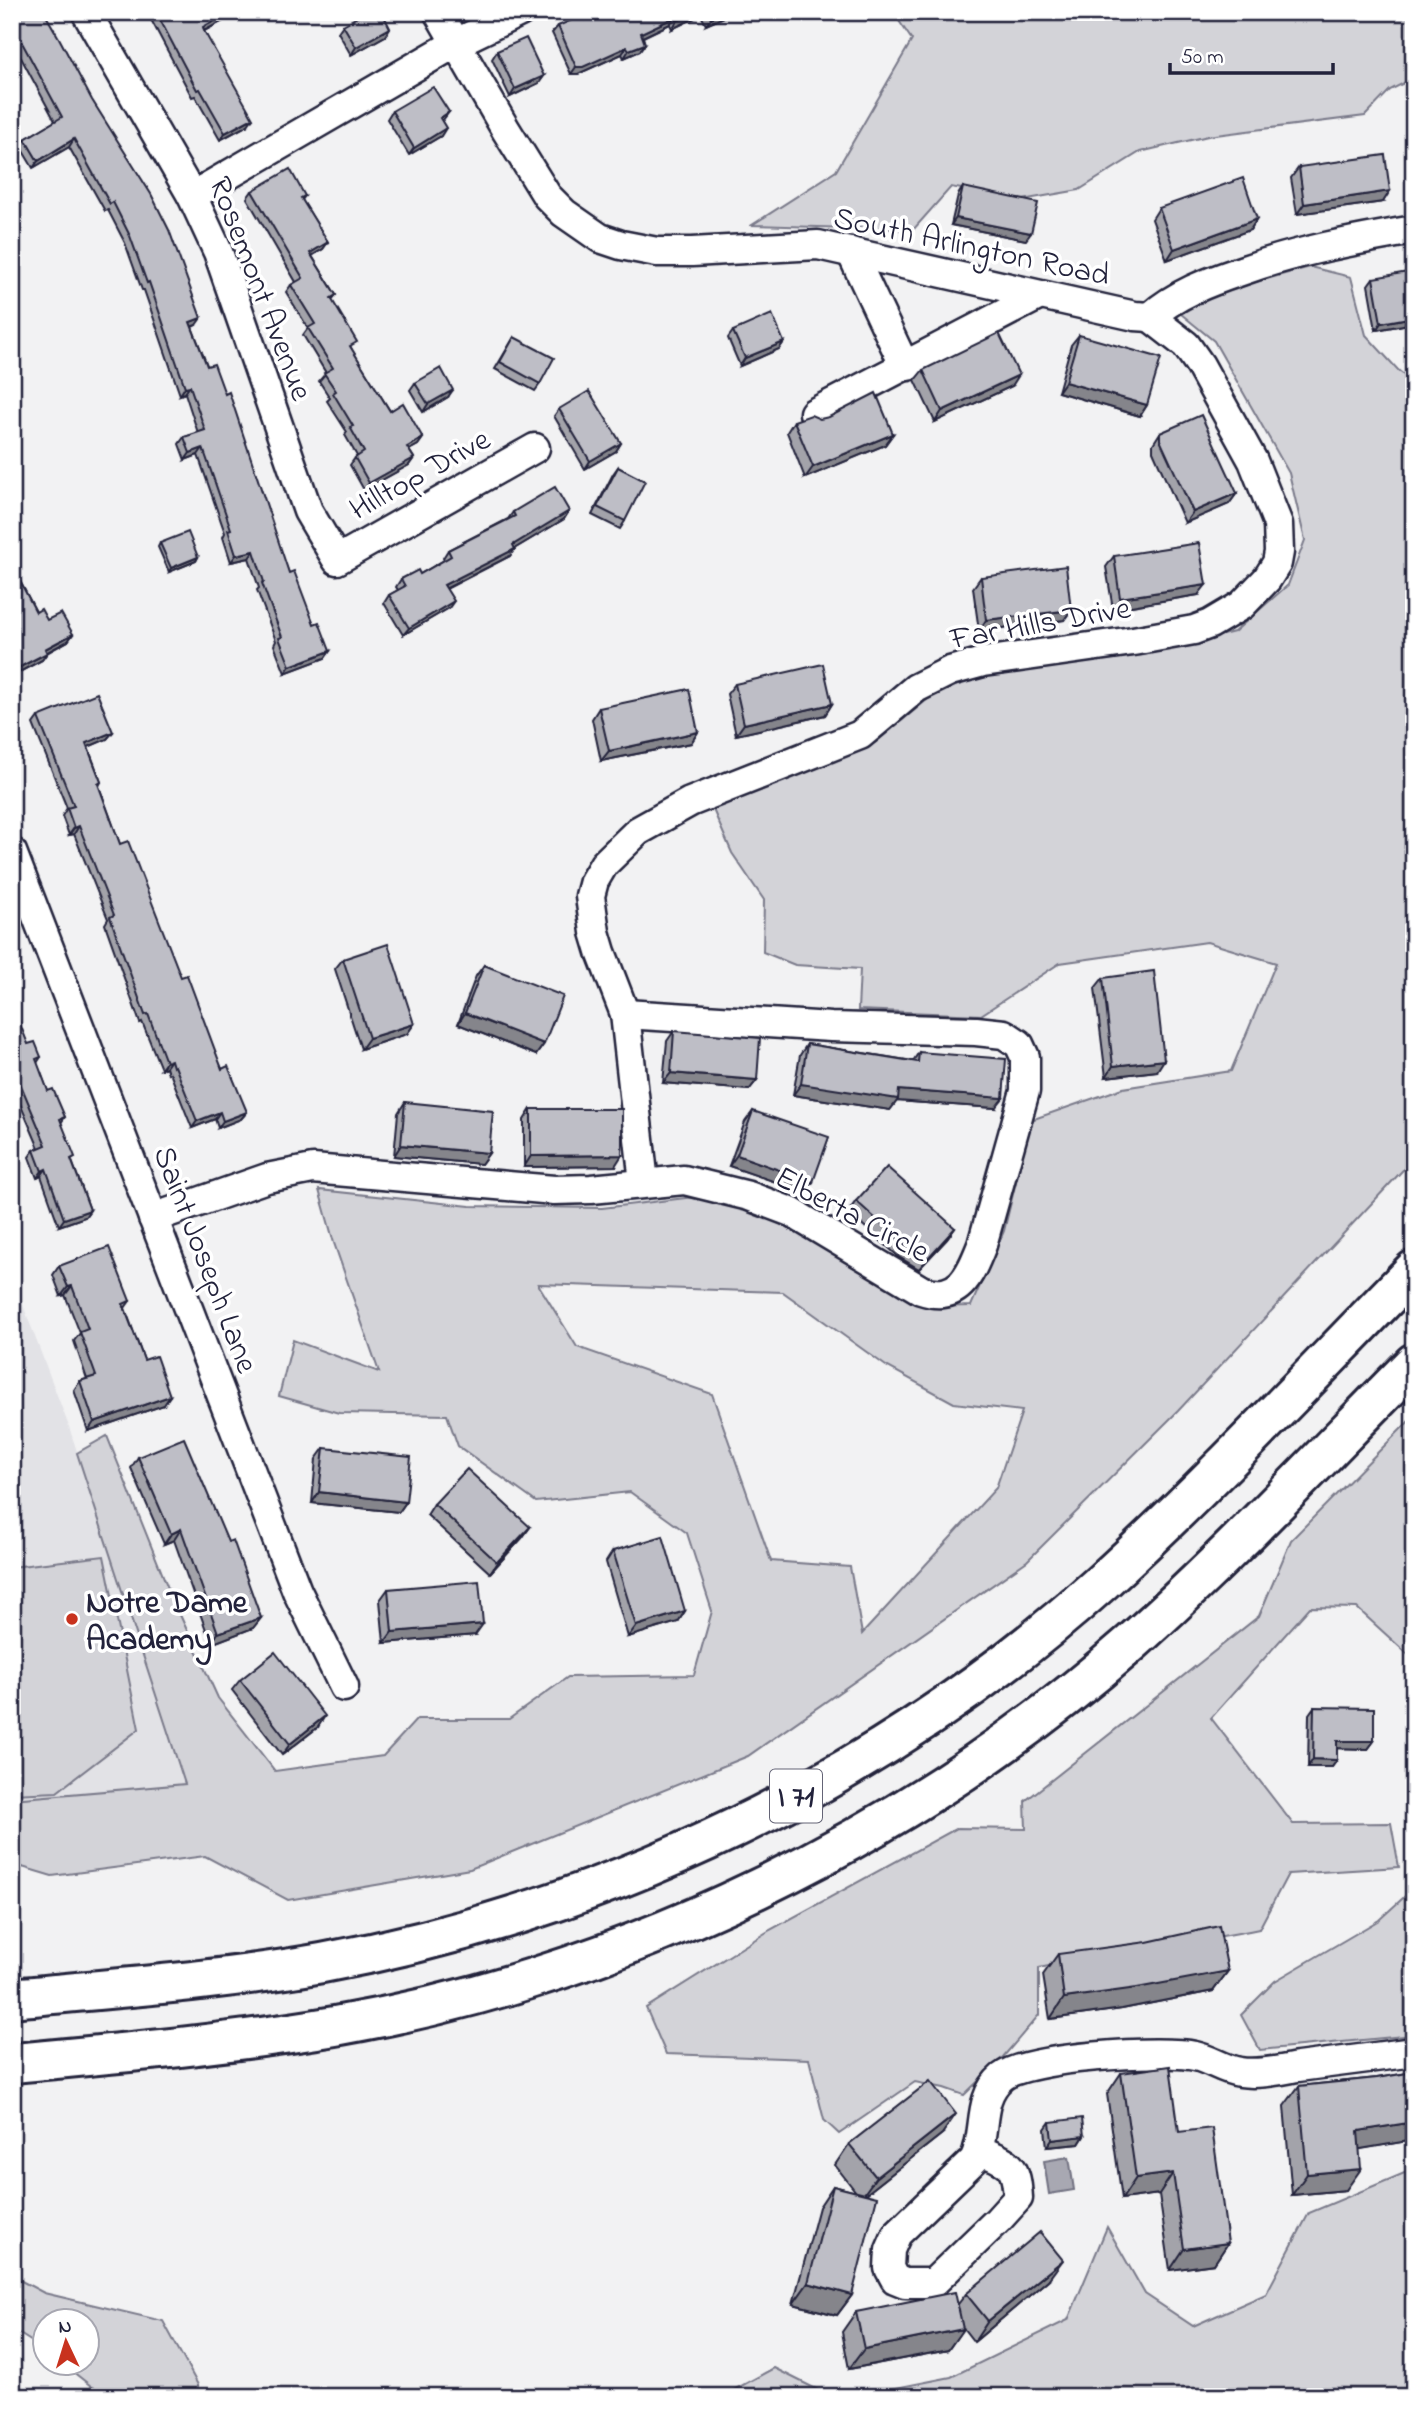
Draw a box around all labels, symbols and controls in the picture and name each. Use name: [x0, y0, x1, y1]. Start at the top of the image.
scale bar: [1170, 32, 1333, 76]
text: 50 m: [1181, 43, 1224, 73]
street label: Rosemont Avenue: [194, 170, 323, 409]
street label: South Arlington Road: [829, 196, 1114, 301]
street label: Hilltop Drive: [342, 418, 500, 534]
street label: Far Hills Drive: [946, 586, 1135, 665]
street label: Saint Joseph Lane: [139, 1140, 269, 1381]
street label: Elberta Circle: [766, 1156, 938, 1277]
place label: Notre Dame Academy: [86, 1581, 249, 1666]
marker: Notre Dame Academy: [64, 1611, 80, 1627]
road number: I 71: [770, 1770, 822, 1822]
north arrow: [32, 2308, 102, 2378]
text: N: [58, 2314, 73, 2341]

